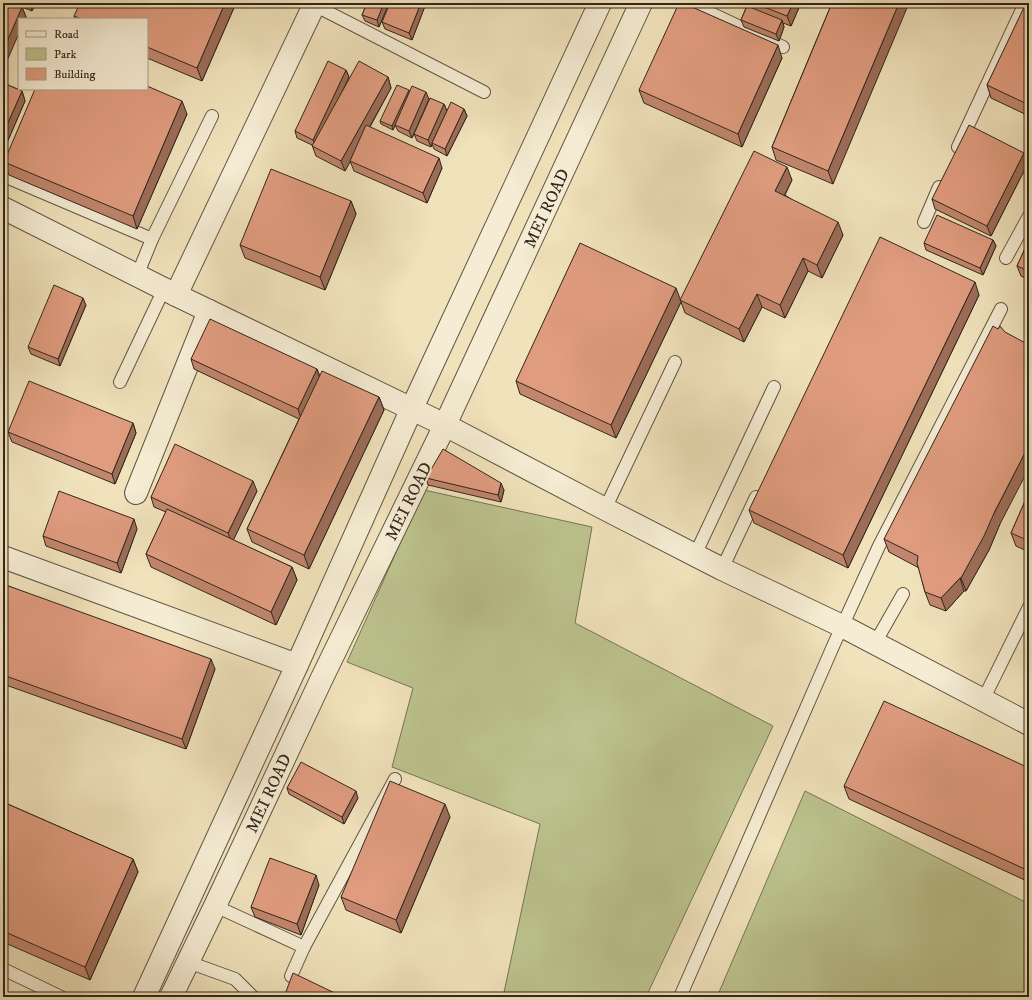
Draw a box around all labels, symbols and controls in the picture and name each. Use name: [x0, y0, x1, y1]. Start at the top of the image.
legend: [18, 18, 148, 90]
text: Road: [54, 27, 79, 42]
text: Park: [54, 47, 76, 62]
text: Building: [54, 67, 95, 82]
street label: MEI ROAD: [519, 165, 575, 251]
street label: MEI ROAD: [380, 459, 437, 544]
street label: MEI ROAD: [241, 750, 297, 836]

